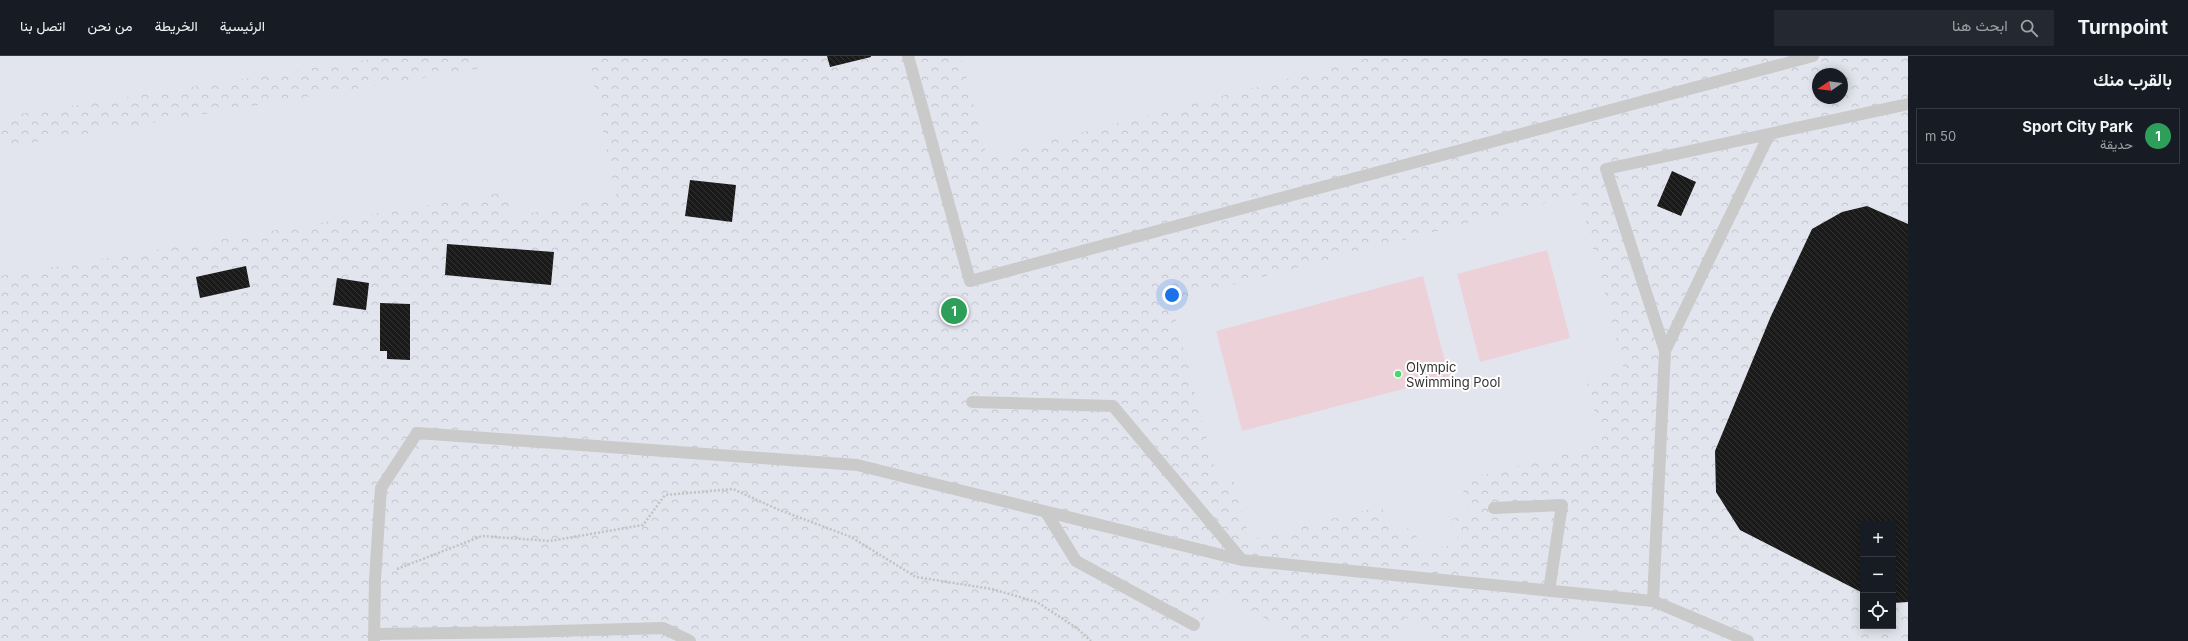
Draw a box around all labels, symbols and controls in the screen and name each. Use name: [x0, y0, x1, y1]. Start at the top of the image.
search box: [1774, 10, 2054, 46]
text: ابحث هنا: [1952, 16, 2008, 35]
text: Turnpoint: [2078, 16, 2168, 39]
text: اتصل بنا: [20, 17, 65, 34]
text: من نحن: [87, 17, 133, 34]
text: الخريطة: [155, 17, 198, 34]
text: الرئيسية: [220, 17, 265, 34]
icon: search: [2018, 17, 2040, 39]
north arrow: [1812, 68, 1848, 104]
text: بالقرب منك: [2093, 70, 2172, 90]
text: Sport City Park: [2022, 117, 2133, 136]
text: 50 m: [1925, 128, 1956, 144]
text: 1: [2155, 128, 2161, 144]
text: حديقة: [2100, 136, 2133, 152]
your location: [1162, 285, 1182, 305]
pin: 1: [941, 296, 967, 326]
place label: Olympic Swimming Pool: [1406, 359, 1500, 390]
marker: Olympic Swimming Pool: [1393, 369, 1403, 379]
map controls: [1860, 521, 1896, 629]
button: +: [1860, 521, 1896, 557]
button: −: [1860, 557, 1896, 593]
button: locate: [1860, 593, 1896, 629]

